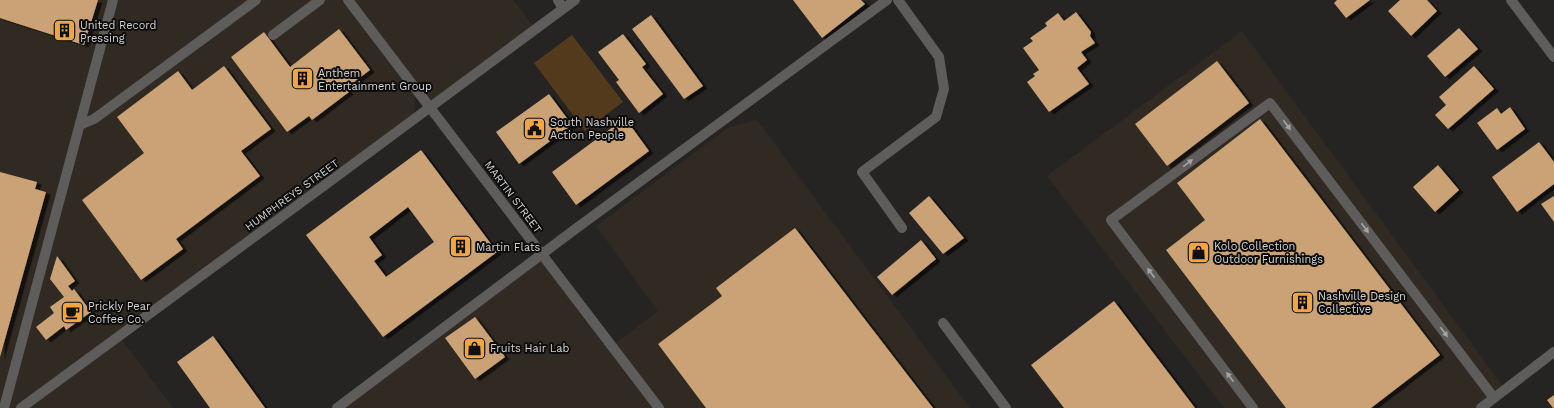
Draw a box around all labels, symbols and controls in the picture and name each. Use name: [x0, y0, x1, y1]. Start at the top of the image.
building icon: United Record Pressing: [52, 18, 78, 44]
place label: United Record Pressing: [80, 19, 157, 45]
building icon: Anthem Entertainment Group: [290, 66, 316, 92]
place label: Anthem Entertainment Group: [318, 67, 432, 93]
public building icon: South Nashville Action People: [521, 115, 547, 141]
place label: South Nashville Action People: [550, 116, 634, 142]
one-way arrow: [1282, 119, 1291, 130]
street label: HUMPHREYS STREET: [243, 156, 342, 233]
street label: MARTIN STREET: [482, 158, 545, 236]
one-way arrow: [1182, 159, 1193, 168]
one-way arrow: [1361, 223, 1370, 234]
building icon: Martin Flats: [447, 234, 473, 260]
shop icon: Kolo Collection Outdoor Furnishings: [1186, 239, 1212, 265]
place label: Kolo Collection Outdoor Furnishings: [1214, 240, 1323, 266]
place label: Martin Flats: [476, 241, 540, 254]
one-way arrow: [1147, 268, 1156, 279]
building icon: Nashville Design Collective: [1290, 289, 1316, 315]
place label: Nashville Design Collective: [1318, 290, 1406, 316]
cafe icon: Prickly Pear Coffee Co.: [60, 299, 86, 325]
place label: Prickly Pear Coffee Co.: [88, 300, 151, 326]
one-way arrow: [1440, 326, 1448, 337]
shop icon: Fruits Hair Lab: [462, 335, 488, 361]
place label: Fruits Hair Lab: [490, 342, 570, 355]
one-way arrow: [1226, 371, 1234, 382]

